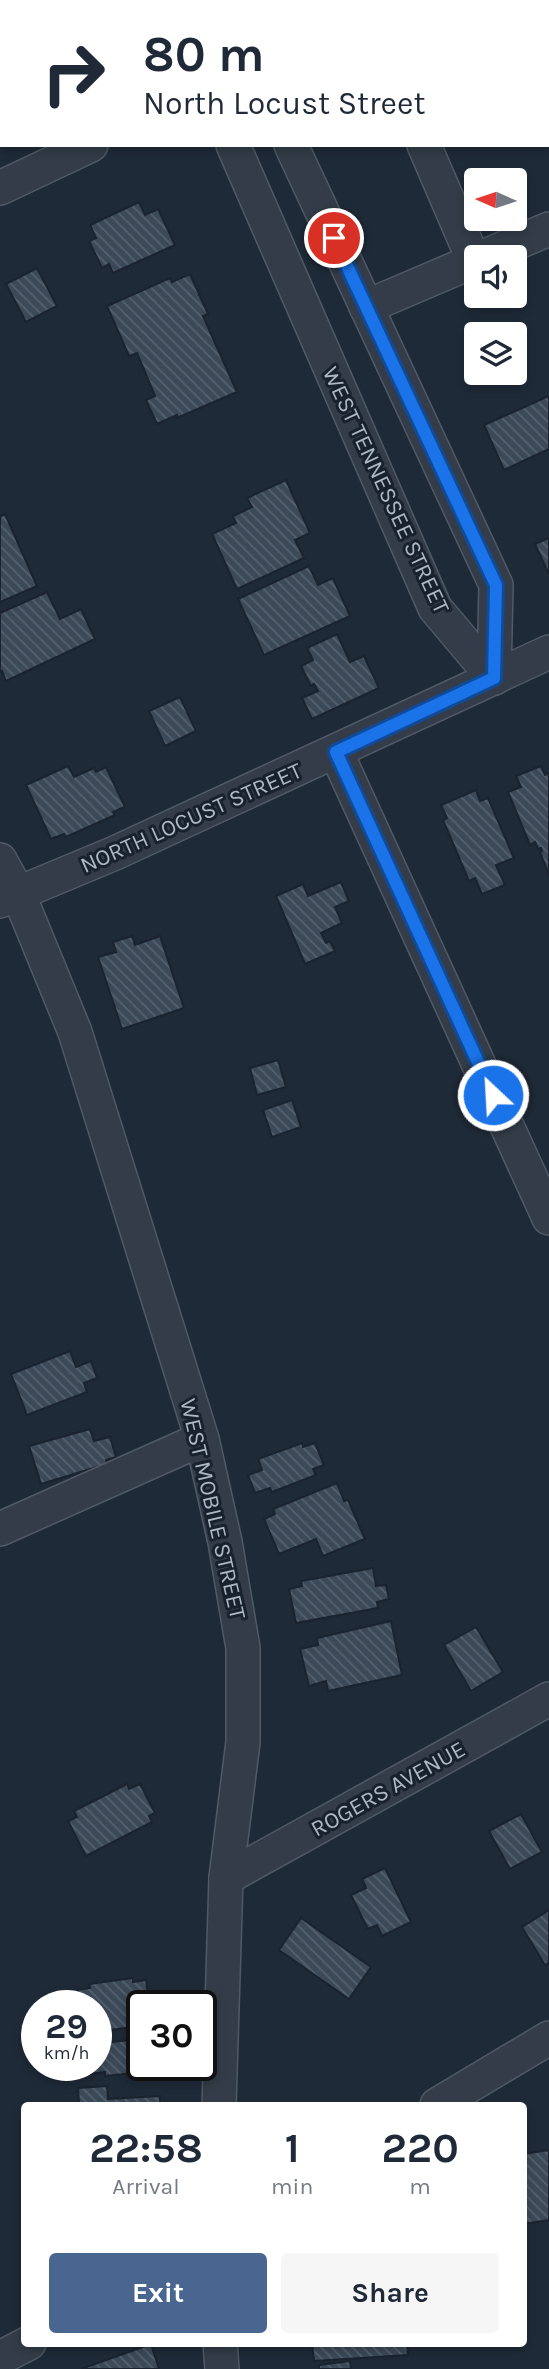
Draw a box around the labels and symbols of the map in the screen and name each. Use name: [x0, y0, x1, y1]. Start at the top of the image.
north arrow: [464, 168, 527, 231]
pin: [304, 208, 364, 268]
street label: WEST TENNESSEE STREET: [317, 362, 455, 618]
street label: NORTH LOCUST STREET: [76, 757, 306, 879]
position arrow: [456, 1058, 530, 1132]
street label: WEST MOBILE STREET: [174, 1396, 252, 1622]
street label: ROGERS AVENUE: [306, 1735, 470, 1843]
speed limit sign: 30: [126, 1990, 217, 2081]

